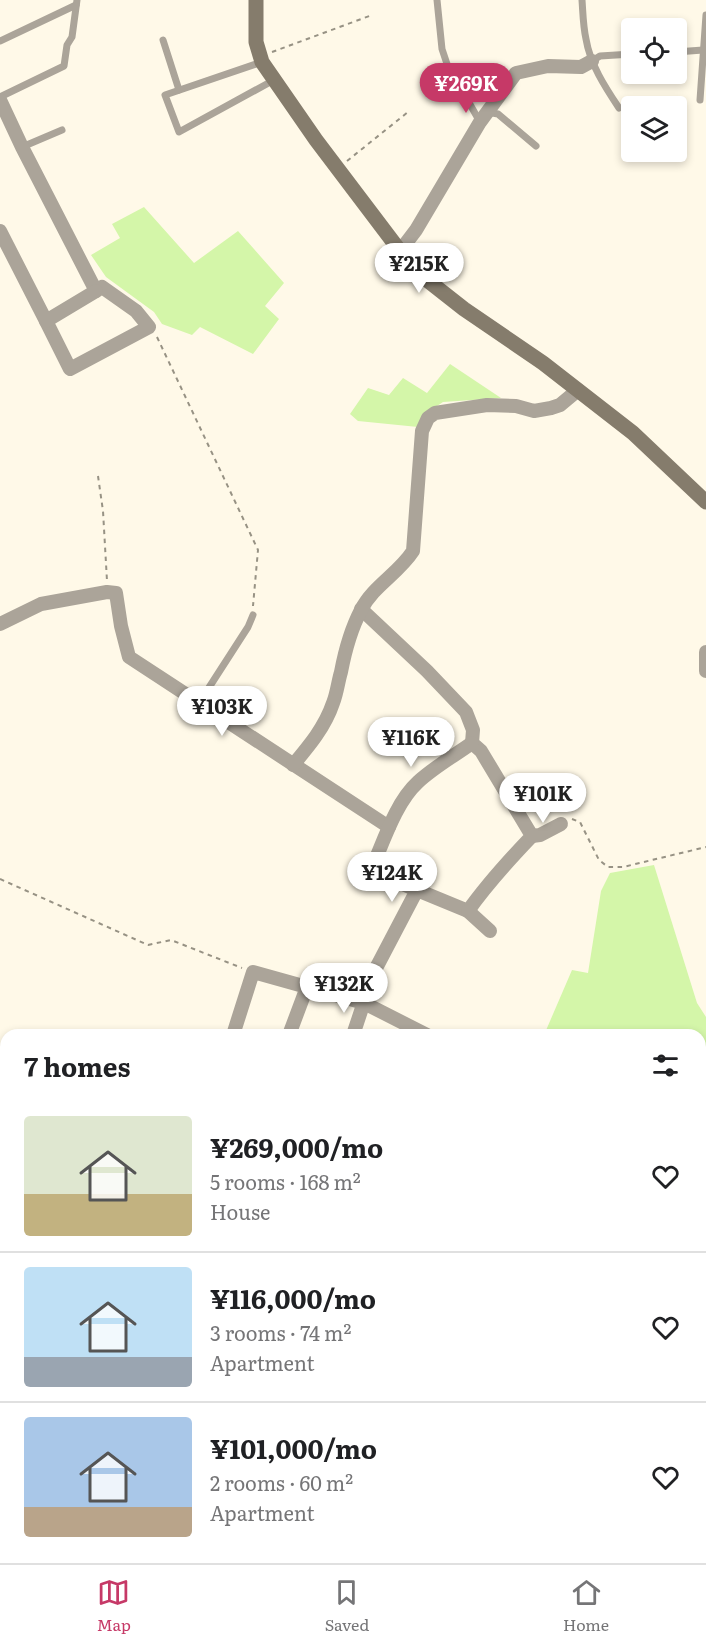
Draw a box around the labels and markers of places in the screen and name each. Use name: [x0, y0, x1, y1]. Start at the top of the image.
pin: ¥269K: [424, 63, 508, 114]
pin: ¥215K: [377, 243, 461, 294]
pin: ¥103K: [180, 686, 264, 737]
pin: ¥116K: [369, 717, 453, 768]
pin: ¥101K: [501, 773, 585, 824]
pin: ¥124K: [350, 852, 434, 903]
pin: ¥132K: [302, 963, 386, 1014]

